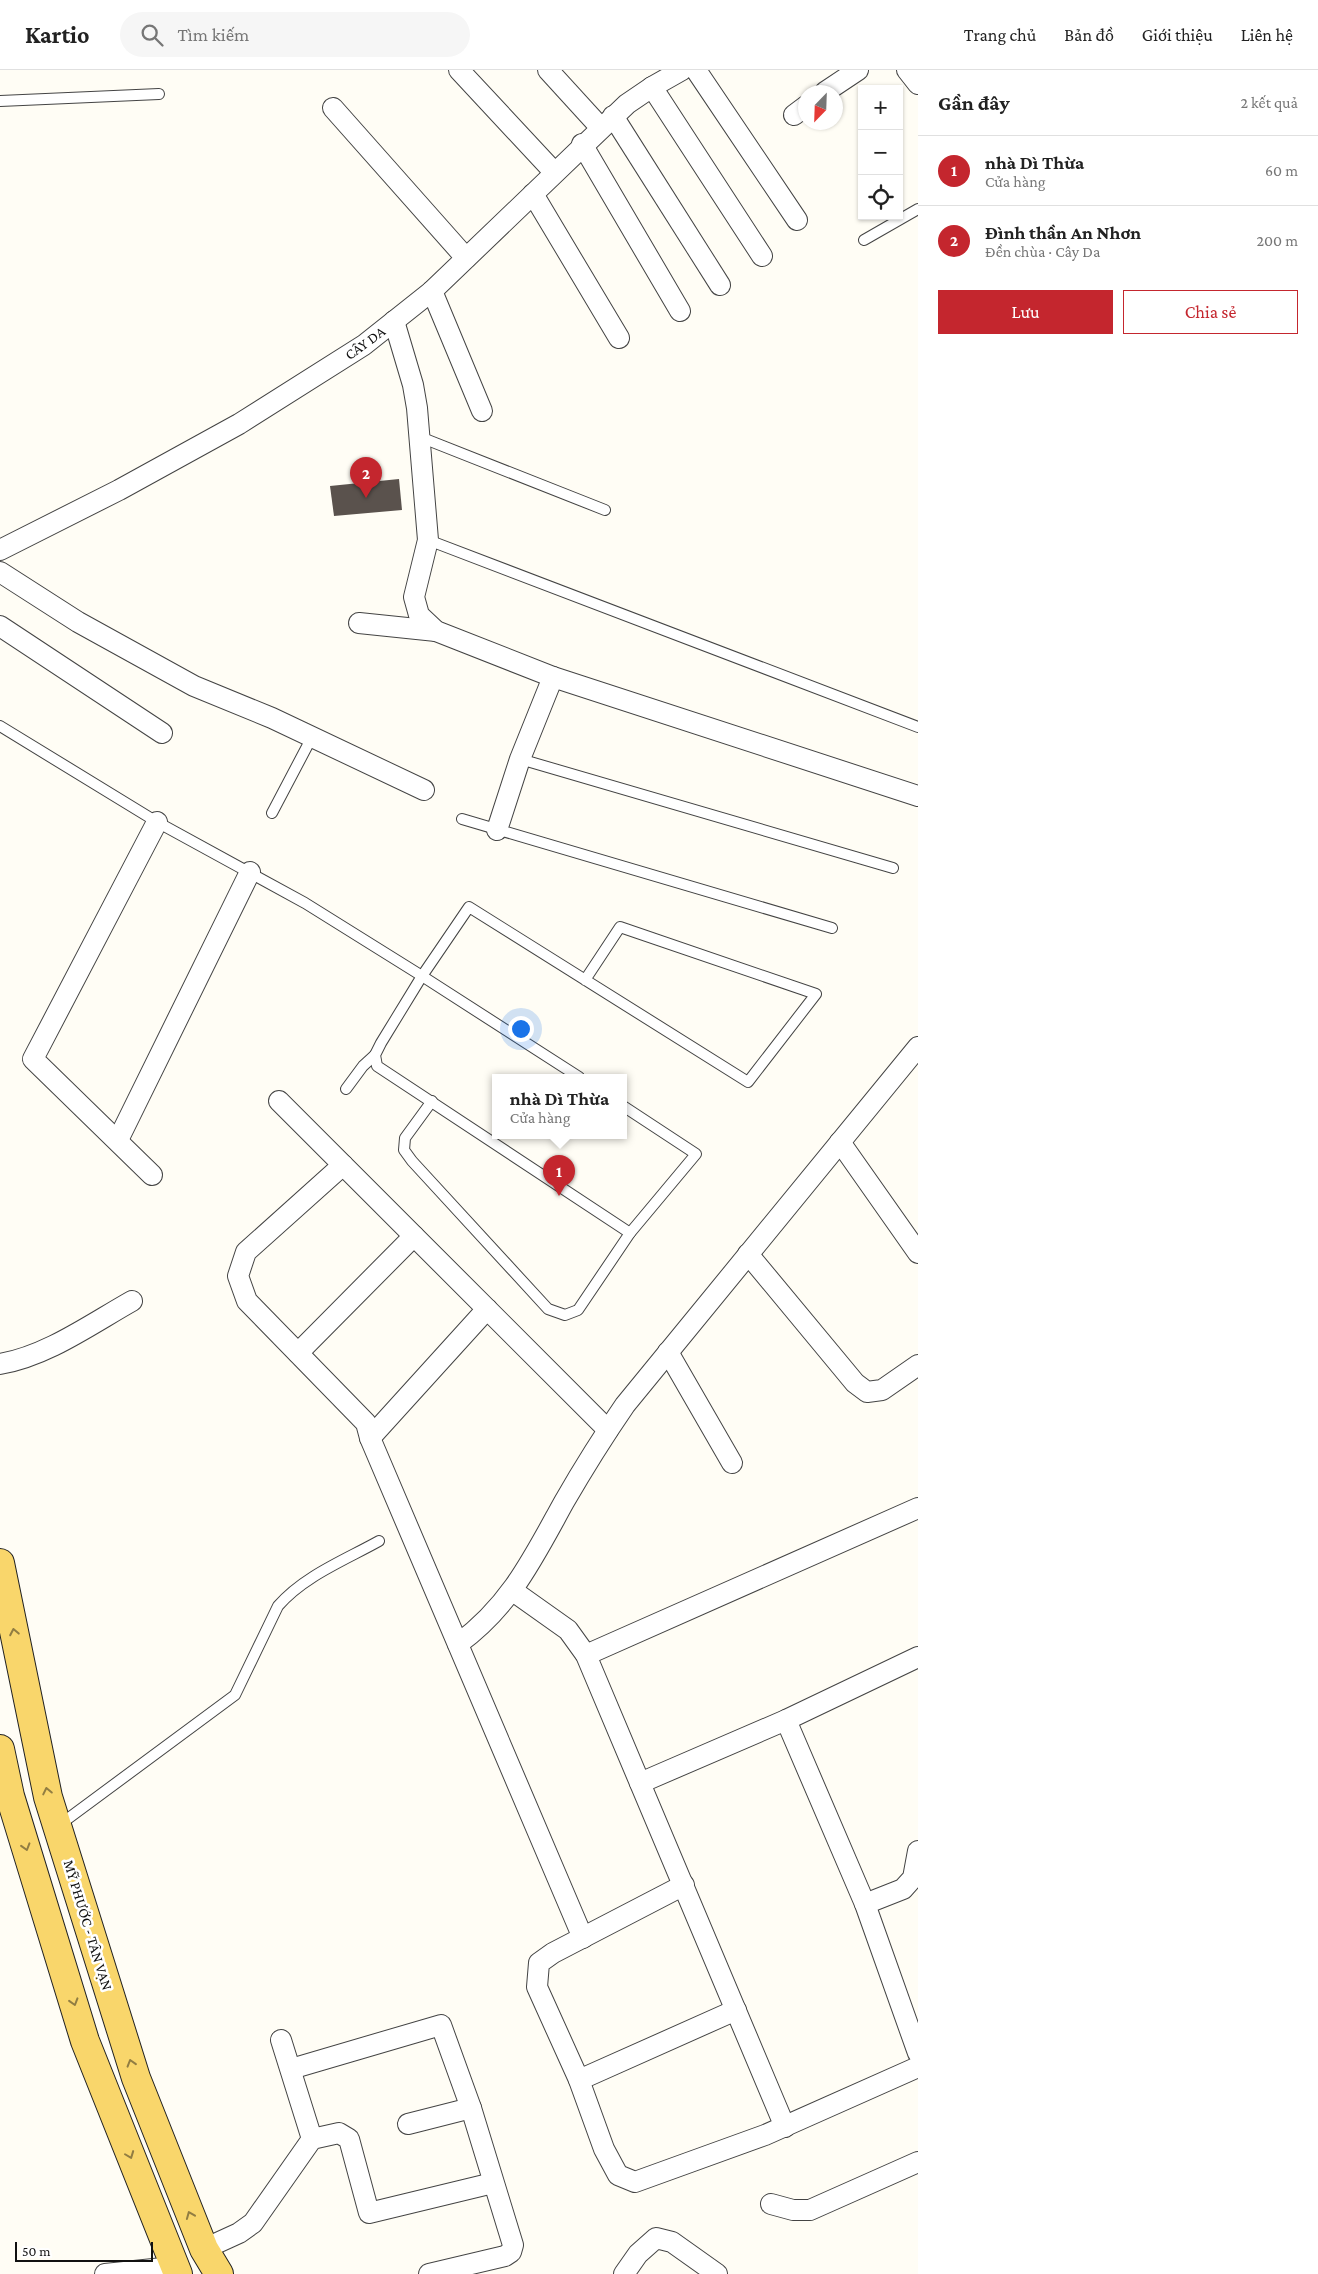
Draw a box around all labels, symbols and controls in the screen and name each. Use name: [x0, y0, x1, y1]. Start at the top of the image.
search box: [120, 12, 470, 57]
text: Kartio: [25, 21, 90, 48]
icon: search: [138, 21, 166, 49]
text: Tìm kiếm: [178, 24, 249, 45]
text: Trang chủ: [964, 25, 1036, 45]
text: Bản đồ: [1064, 25, 1114, 45]
text: Giới thiệu: [1142, 25, 1213, 45]
text: Liên hệ: [1241, 25, 1293, 45]
north arrow: [798, 85, 843, 130]
map controls: [858, 85, 903, 220]
button: +: [858, 85, 903, 130]
text: Gần đây: [938, 91, 1010, 115]
text: 2 kết quả: [1240, 94, 1298, 111]
button: −: [858, 130, 903, 175]
text: nhà Dì Thừa: [985, 152, 1084, 173]
text: 1: [951, 162, 957, 179]
text: 60 m: [1265, 162, 1298, 179]
text: Cửa hàng: [985, 173, 1046, 190]
button: locate: [858, 175, 903, 220]
text: Đình thần An Nhơn: [985, 222, 1141, 243]
text: 2: [950, 232, 958, 249]
text: 200 m: [1256, 232, 1298, 249]
text: Đền chùa · Cây Da: [985, 243, 1100, 260]
button: Lưu: [938, 290, 1113, 334]
button: Chia sẻ: [1123, 290, 1298, 334]
street label: CÂY DA: [342, 323, 389, 363]
pin: 2: [350, 457, 382, 498]
your location: [508, 1016, 534, 1042]
popup: [492, 1074, 627, 1139]
text: nhà Dì Thừa: [510, 1088, 609, 1109]
text: Cửa hàng: [510, 1109, 570, 1126]
pin: 1: [543, 1155, 575, 1196]
one-way arrow: [9, 1627, 20, 1636]
one-way arrow: [42, 1787, 52, 1796]
one-way arrow: [20, 1842, 30, 1851]
street label: MỸ PHƯỚC - TÂN VẠN: [60, 1858, 115, 1993]
one-way arrow: [68, 1998, 78, 2006]
one-way arrow: [127, 2060, 137, 2068]
one-way arrow: [124, 2150, 134, 2159]
one-way arrow: [186, 2211, 196, 2219]
scale bar: [15, 2239, 152, 2262]
text: 50 m: [22, 2243, 50, 2259]

